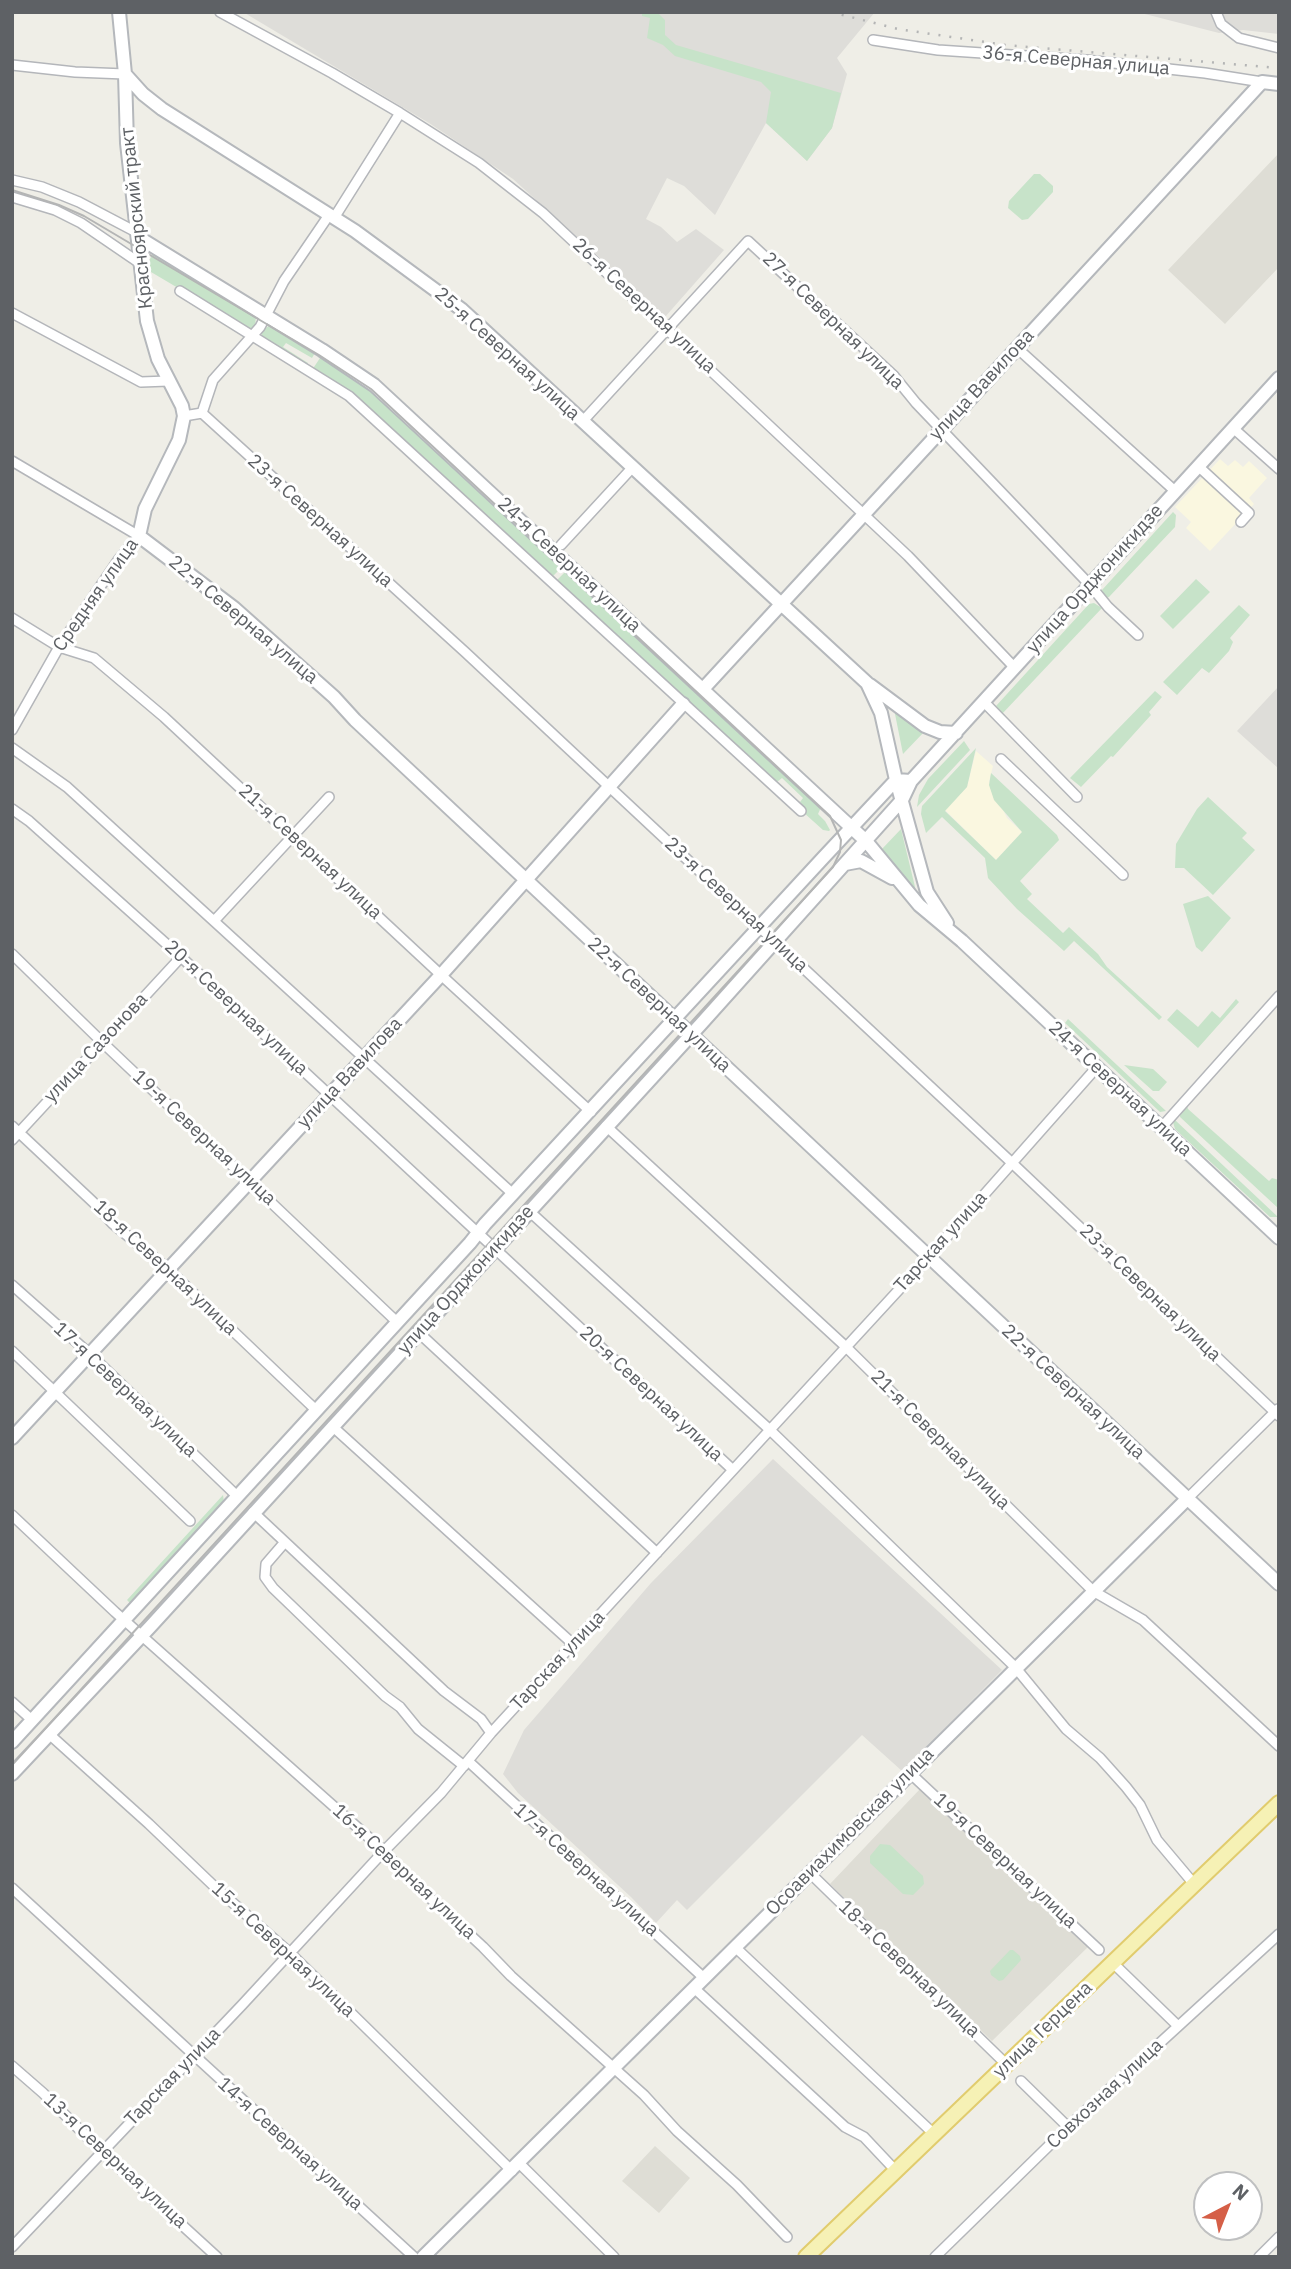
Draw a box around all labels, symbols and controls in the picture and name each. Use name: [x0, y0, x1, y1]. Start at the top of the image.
street label: 36-я Северная улица: [981, 41, 1171, 81]
street label: Красноярский тракт: [116, 126, 158, 310]
street label: 26-я Северная улица: [568, 234, 720, 378]
street label: 27-я Северная улица: [757, 248, 909, 394]
street label: 25-я Северная улица: [430, 283, 584, 425]
street label: улица Вавилова: [925, 325, 1039, 445]
street label: 23-я Северная улица: [243, 450, 397, 592]
street label: 24-я Северная улица: [493, 493, 645, 637]
street label: улица Орджоникидзе: [1022, 500, 1168, 658]
street label: Средняя улица: [48, 534, 144, 656]
street label: 22-я Северная улица: [164, 551, 322, 689]
street label: 21-я Северная улица: [234, 780, 386, 924]
street label: 23-я Северная улица: [660, 833, 812, 977]
street label: 22-я Северная улица: [583, 933, 735, 1077]
street label: 20-я Северная улица: [160, 936, 312, 1080]
street label: улица Сазонова: [39, 988, 153, 1108]
street label: улица Вавилова: [293, 1013, 407, 1133]
street label: 24-я Северная улица: [1044, 1017, 1196, 1161]
street label: 19-я Северная улица: [128, 1066, 280, 1210]
street label: Тарская улица: [890, 1187, 992, 1297]
street label: 18-я Северная улица: [89, 1196, 241, 1340]
street label: улица Орджоникидзе: [393, 1201, 539, 1359]
street label: 23-я Северная улица: [1074, 1220, 1226, 1366]
street label: 17-я Северная улица: [49, 1318, 201, 1462]
street label: 22-я Северная улица: [997, 1320, 1149, 1464]
street label: 20-я Северная улица: [575, 1322, 727, 1466]
street label: 21-я Северная улица: [866, 1366, 1014, 1514]
street label: Тарская улица: [506, 1606, 610, 1716]
street label: Осоавиахимовская улица: [761, 1743, 939, 1921]
street label: 19-я Северная улица: [929, 1789, 1081, 1933]
street label: 17-я Северная улица: [509, 1799, 663, 1941]
street label: 16-я Северная улица: [328, 1800, 480, 1944]
street label: 15-я Северная улица: [207, 1878, 359, 2022]
street label: 18-я Северная улица: [833, 1896, 985, 2042]
street label: улица Герцена: [989, 1977, 1097, 2083]
street label: Тарская улица: [120, 2023, 226, 2131]
street label: Совхозная улица: [1042, 2034, 1168, 2154]
street label: 14-я Северная улица: [213, 2073, 367, 2215]
street label: 13-я Северная улица: [39, 2089, 191, 2233]
north arrow: [1193, 2171, 1263, 2241]
text: N: [1228, 2178, 1254, 2205]

